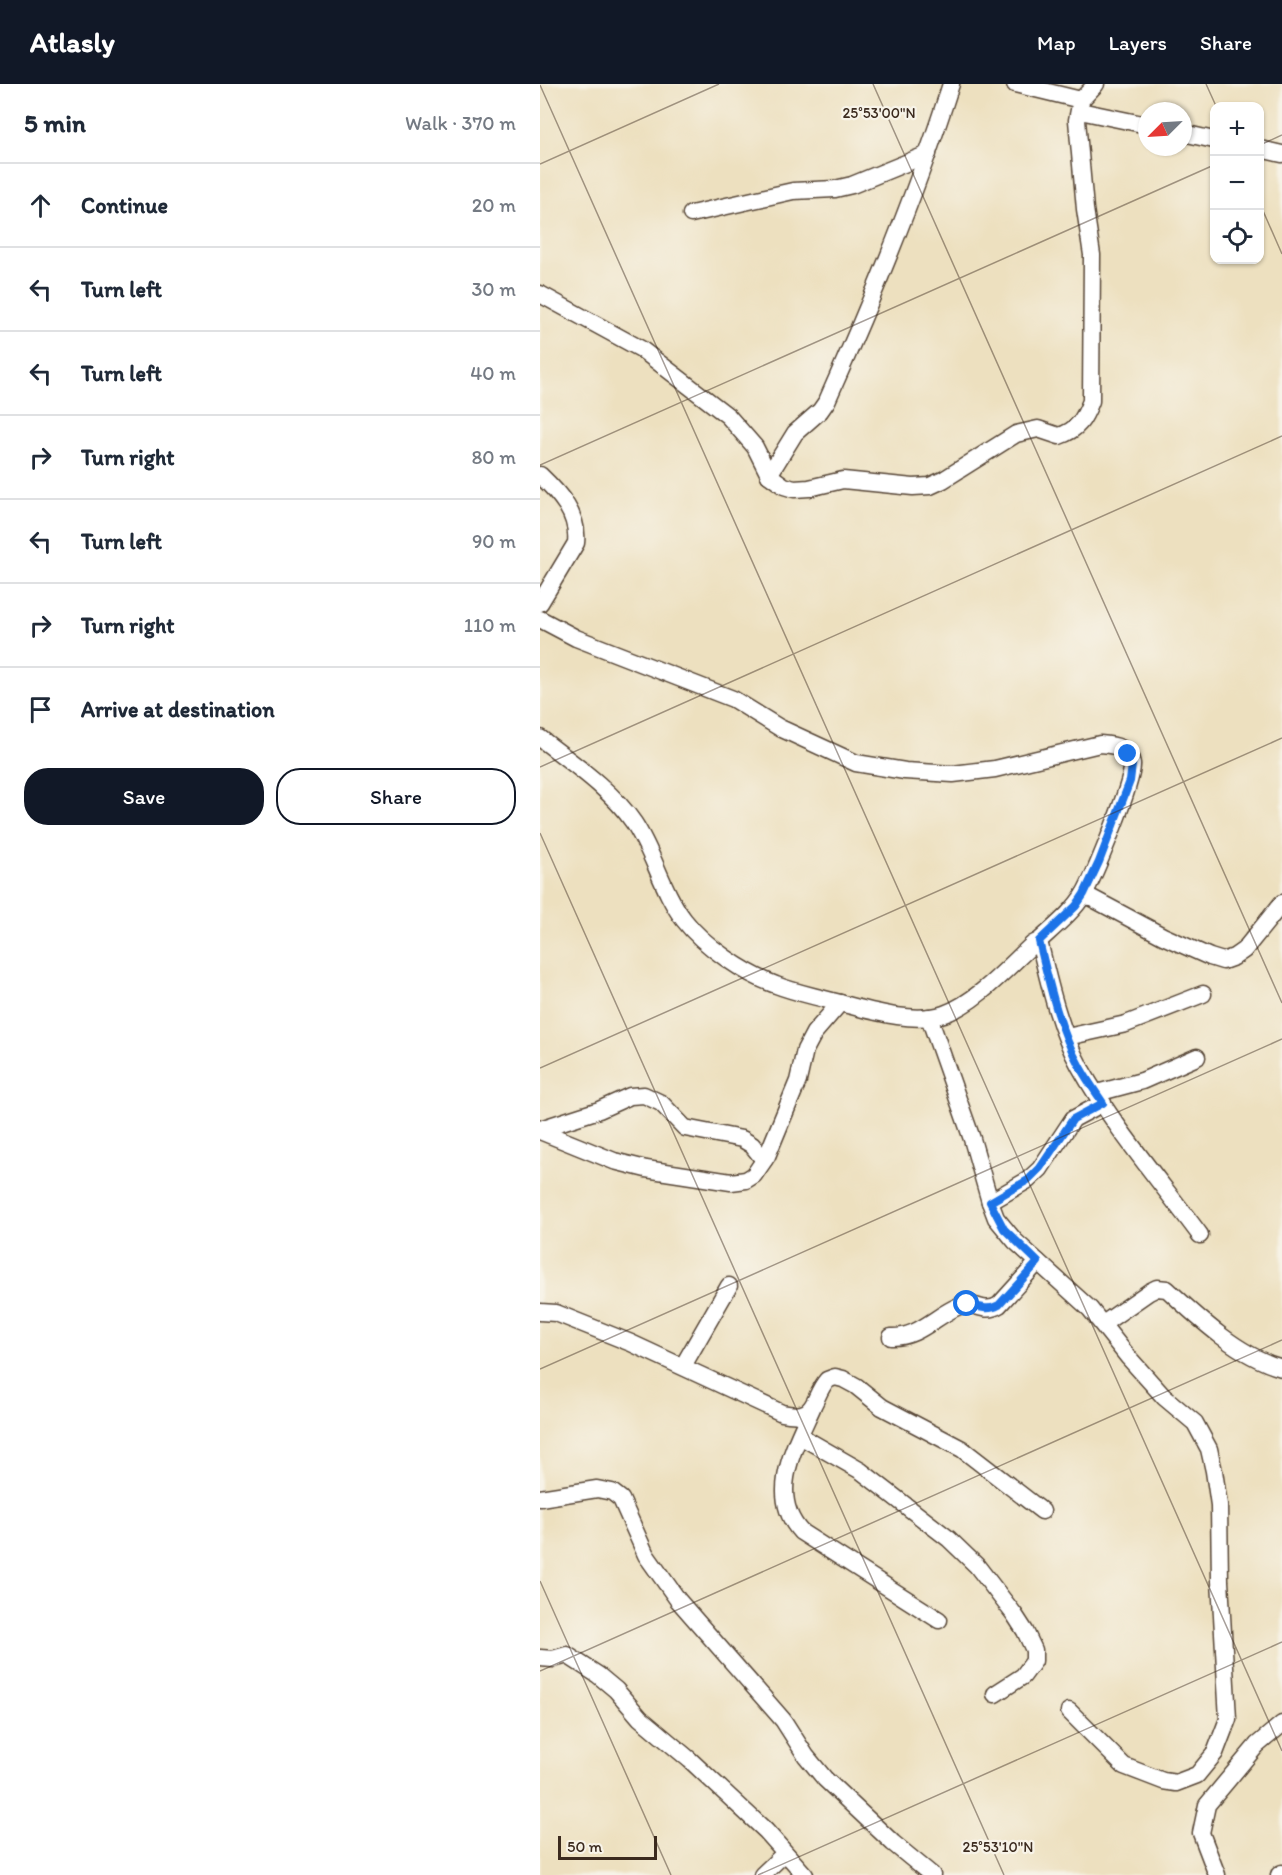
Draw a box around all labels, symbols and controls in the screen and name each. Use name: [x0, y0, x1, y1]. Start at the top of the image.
text: Atlasly: [30, 25, 115, 59]
text: Map: [1037, 30, 1076, 55]
text: Layers: [1109, 30, 1167, 55]
text: Share: [1200, 30, 1252, 55]
north arrow: [1138, 102, 1192, 156]
map controls: [1210, 102, 1264, 264]
button: +: [1210, 102, 1264, 156]
text: 25°53'00"N: [842, 104, 916, 122]
text: 5 min: [24, 107, 86, 139]
text: Walk · 370 m: [405, 111, 516, 135]
button: −: [1210, 156, 1264, 210]
icon: ahead: [24, 189, 57, 222]
text: Continue: [81, 192, 168, 219]
text: 20 m: [472, 193, 516, 217]
button: locate: [1210, 210, 1264, 264]
icon: left: [24, 273, 57, 306]
text: Turn left: [81, 276, 162, 303]
text: 30 m: [471, 277, 516, 301]
icon: left: [24, 357, 57, 390]
text: Turn left: [81, 360, 162, 387]
text: 40 m: [470, 361, 516, 385]
icon: right: [24, 441, 57, 474]
text: Turn right: [81, 444, 175, 471]
text: 80 m: [471, 445, 516, 469]
icon: left: [24, 525, 57, 558]
text: Turn left: [81, 528, 162, 555]
text: 90 m: [472, 529, 516, 553]
icon: right: [24, 609, 57, 642]
text: Turn right: [81, 612, 175, 639]
text: 110 m: [464, 613, 516, 637]
icon: arrive: [24, 693, 57, 726]
text: Arrive at destination: [81, 696, 275, 723]
route end: [1114, 740, 1140, 766]
button: Save: [24, 768, 264, 825]
button: Share: [276, 768, 516, 825]
route start: [953, 1290, 979, 1316]
scale bar: [558, 1833, 657, 1860]
text: 50 m: [567, 1837, 602, 1856]
text: 25°53'10"N: [963, 1838, 1033, 1856]

